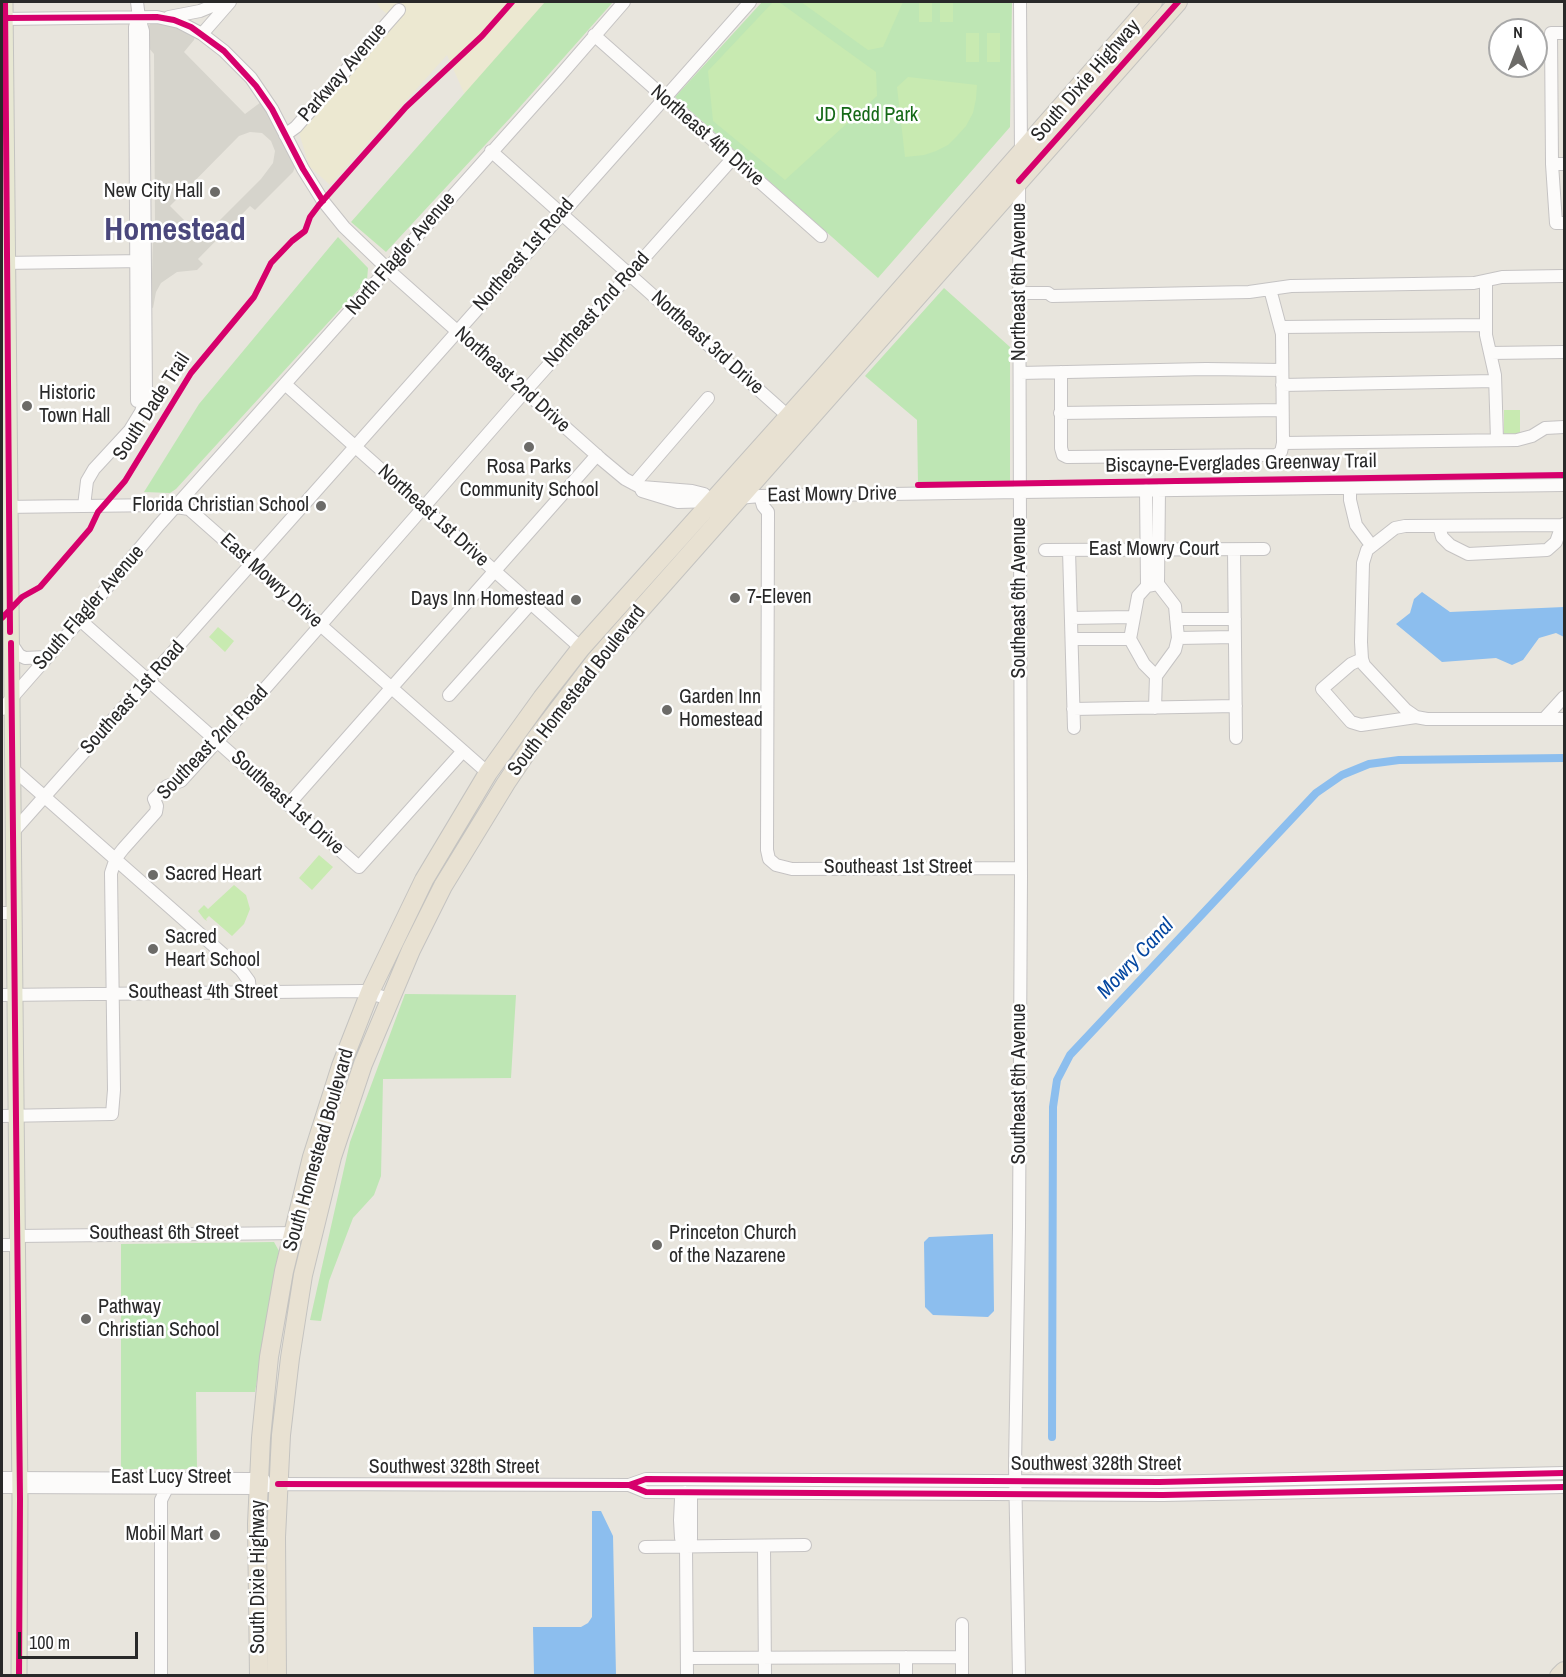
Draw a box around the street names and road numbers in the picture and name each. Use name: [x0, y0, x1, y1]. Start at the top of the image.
street label: South Dixie Highway: [1026, 15, 1146, 147]
street label: Parkway Avenue: [294, 19, 392, 127]
street label: Northeast 4th Drive: [645, 80, 769, 192]
street label: North Flagler Avenue: [341, 188, 461, 320]
street label: Northeast 1st Road: [469, 194, 579, 316]
street label: Northeast 6th Avenue: [1008, 203, 1032, 361]
street label: Northeast 2nd Road: [539, 247, 655, 373]
street label: Northeast 3rd Drive: [646, 286, 768, 400]
street label: Northeast 2nd Drive: [449, 322, 575, 438]
street label: South Dade Trail: [108, 349, 196, 465]
street label: Biscayne-Everglades Greenway Trail: [1105, 450, 1377, 478]
street label: Northeast 1st Drive: [372, 460, 494, 572]
street label: East Mowry Drive: [767, 482, 897, 508]
street label: Southeast 6th Avenue: [1008, 517, 1032, 679]
street label: East Mowry Drive: [215, 529, 327, 633]
street label: East Mowry Court: [1089, 538, 1219, 562]
street label: South Flagler Avenue: [28, 541, 150, 675]
street label: South Homestead Boulevard: [503, 601, 651, 781]
street label: Southeast 1st Road: [76, 636, 190, 760]
street label: Southeast 2nd Road: [152, 681, 274, 805]
street label: Southeast 1st Drive: [225, 746, 349, 860]
street label: Southeast 1st Street: [824, 856, 972, 880]
street label: Southeast 4th Street: [128, 981, 278, 1005]
street label: Southeast 6th Avenue: [1008, 1003, 1032, 1165]
street label: South Homestead Boulevard: [279, 1046, 359, 1254]
street label: Southeast 6th Street: [89, 1222, 239, 1246]
street label: Southwest 328th Street: [1011, 1453, 1181, 1477]
street label: Southwest 328th Street: [369, 1456, 539, 1480]
street label: East Lucy Street: [111, 1466, 231, 1490]
street label: South Dixie Highway: [247, 1500, 271, 1654]

